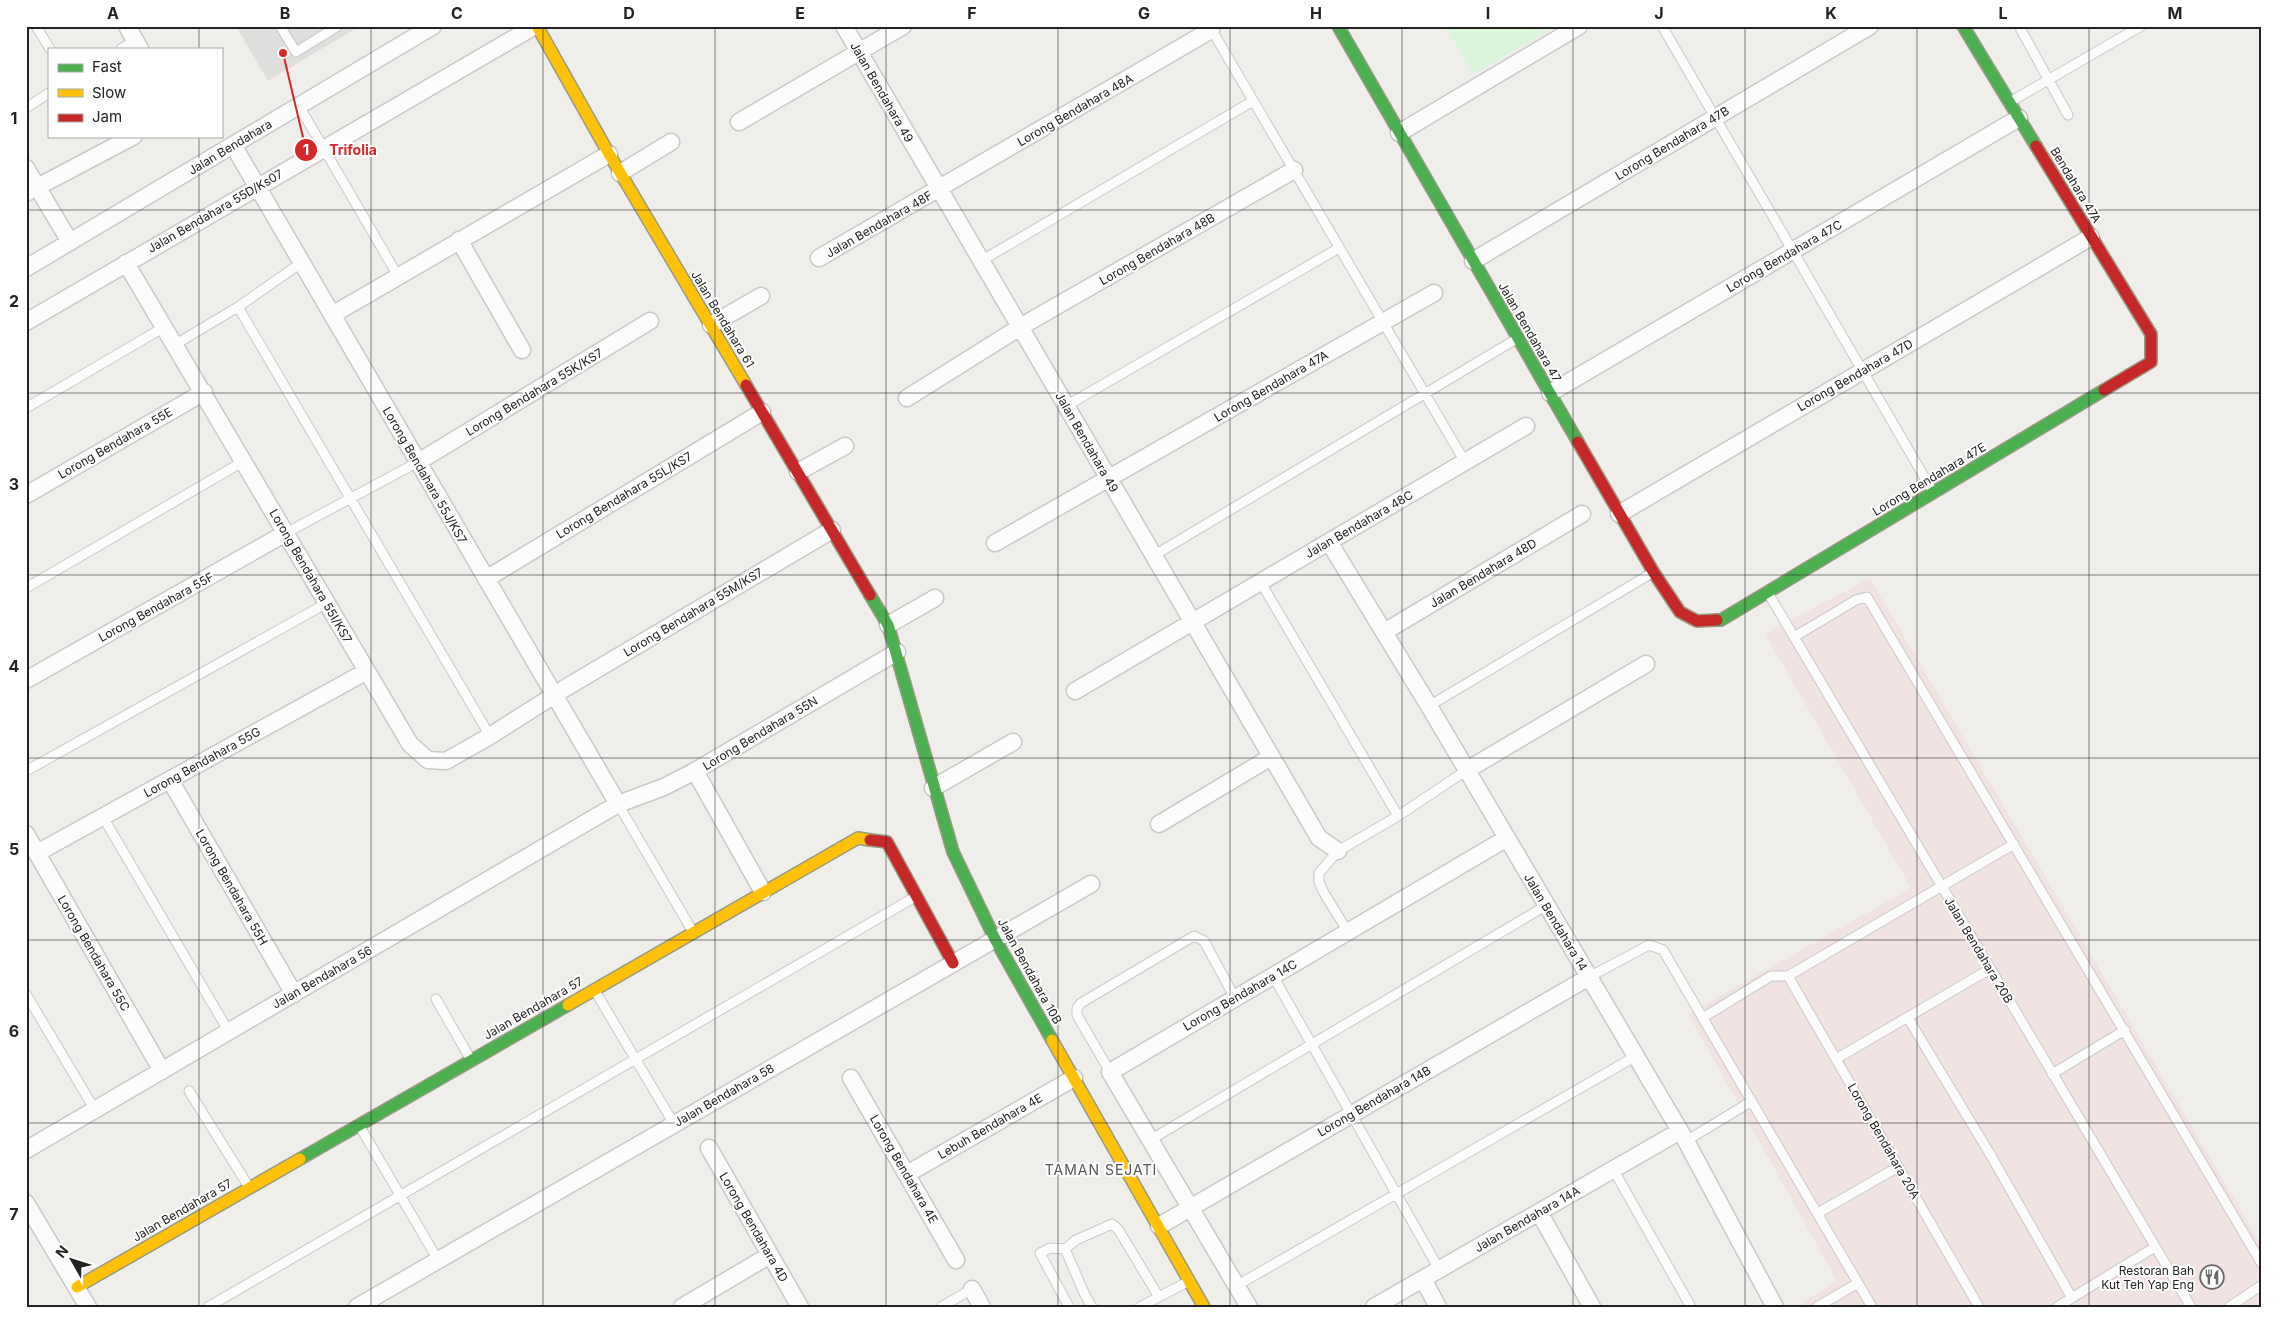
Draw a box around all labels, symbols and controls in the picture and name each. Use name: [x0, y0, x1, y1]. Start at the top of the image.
text: A: [107, 3, 119, 23]
text: B: [280, 3, 290, 23]
text: C: [451, 3, 463, 23]
text: D: [623, 3, 635, 23]
text: E: [795, 3, 805, 23]
text: F: [967, 3, 977, 23]
text: G: [1138, 3, 1150, 23]
text: H: [1310, 3, 1322, 23]
text: I: [1486, 3, 1490, 23]
text: J: [1654, 3, 1664, 23]
text: K: [1825, 3, 1837, 23]
text: L: [1998, 3, 2008, 23]
text: M: [2168, 3, 2182, 23]
street label: Jalan Bendahara 49: [847, 39, 917, 145]
legend: [48, 48, 222, 138]
text: Fast: [92, 57, 122, 76]
street label: Lorong Bendahara 48A: [1014, 71, 1136, 149]
text: Slow: [92, 83, 126, 102]
street label: Lorong Bendahara 47B: [1612, 103, 1732, 183]
text: Jam: [92, 107, 122, 126]
text: 1: [11, 108, 17, 128]
street label: Jalan Bendahara: [186, 116, 274, 178]
callout: Trifolia: [294, 136, 387, 165]
text: 1: [303, 140, 309, 159]
text: Trifolia: [329, 141, 377, 158]
street label: Bendahara 47A: [2047, 144, 2105, 226]
street label: Jalan Bendahara 55D/Ks07: [145, 166, 286, 256]
street label: Jalan Bendahara 48F: [823, 187, 935, 261]
street label: Lorong Bendahara 48B: [1097, 210, 1218, 288]
street label: Lorong Bendahara 47C: [1723, 217, 1845, 295]
street label: Jalan Bendahara 61: [688, 268, 758, 370]
street label: Jalan Bendahara 47: [1495, 279, 1565, 385]
text: 2: [9, 291, 19, 311]
street label: Lorong Bendahara 47D: [1795, 336, 1915, 414]
street label: Lorong Bendahara 55K/KS7: [463, 345, 605, 439]
street label: Lorong Bendahara 47A: [1211, 347, 1331, 425]
street label: Jalan Bendahara 49: [1052, 389, 1122, 495]
street label: Lorong Bendahara 55E: [55, 404, 175, 482]
street label: Lorong Bendahara 55J/KS7: [380, 404, 470, 546]
street label: Lorong Bendahara 47E: [1870, 439, 1988, 519]
street label: Lorong Bendahara 55L/KS7: [553, 448, 695, 542]
text: 3: [9, 474, 19, 494]
street label: Jalan Bendahara 48C: [1302, 487, 1416, 561]
street label: Lorong Bendahara 55I/KS7: [266, 506, 356, 646]
street label: Jalan Bendahara 48D: [1427, 535, 1539, 611]
street label: Lorong Bendahara 55M/KS7: [621, 564, 766, 660]
street label: Lorong Bendahara 55F: [96, 569, 216, 645]
text: 4: [9, 656, 20, 676]
street label: Lorong Bendahara 55N: [700, 693, 820, 773]
street label: Lorong Bendahara 55G: [141, 724, 263, 800]
street label: Lorong Bendahara 55H: [193, 826, 271, 948]
text: 5: [9, 839, 19, 859]
street label: Jalan Bendahara 14: [1521, 871, 1591, 974]
street label: Lorong Bendahara 55C: [55, 892, 133, 1014]
street label: Jalan Bendahara 20B: [1941, 894, 2017, 1006]
street label: Jalan Bendahara 10B: [995, 916, 1065, 1027]
street label: Jalan Bendahara 56: [269, 942, 375, 1012]
street label: Lorong Bendahara 14C: [1180, 956, 1300, 1034]
street label: Jalan Bendahara 57: [481, 973, 586, 1043]
text: 6: [9, 1021, 19, 1041]
street label: Jalan Bendahara 58: [671, 1060, 777, 1130]
street label: Lorong Bendahara 14B: [1315, 1062, 1433, 1140]
street label: Lorong Bendahara 20A: [1845, 1081, 1923, 1201]
street label: Lebuh Bendahara 4E: [935, 1090, 1045, 1162]
street label: Lorong Bendahara 4E: [867, 1112, 941, 1226]
district label: TAMAN SEJATI: [1045, 1161, 1157, 1178]
street label: Lorong Bendahara 4D: [716, 1169, 792, 1285]
street label: Jalan Bendahara 57: [130, 1175, 235, 1245]
street label: Jalan Bendahara 14A: [1472, 1183, 1582, 1255]
text: 7: [9, 1204, 19, 1224]
north arrow: [48, 1236, 98, 1286]
text: N: [52, 1242, 71, 1261]
place label: Restoran Bah Kut Teh Yap Eng: [2101, 1263, 2194, 1292]
restaurant icon: Restoran Bah Kut Teh Yap Eng: [2199, 1264, 2225, 1290]

